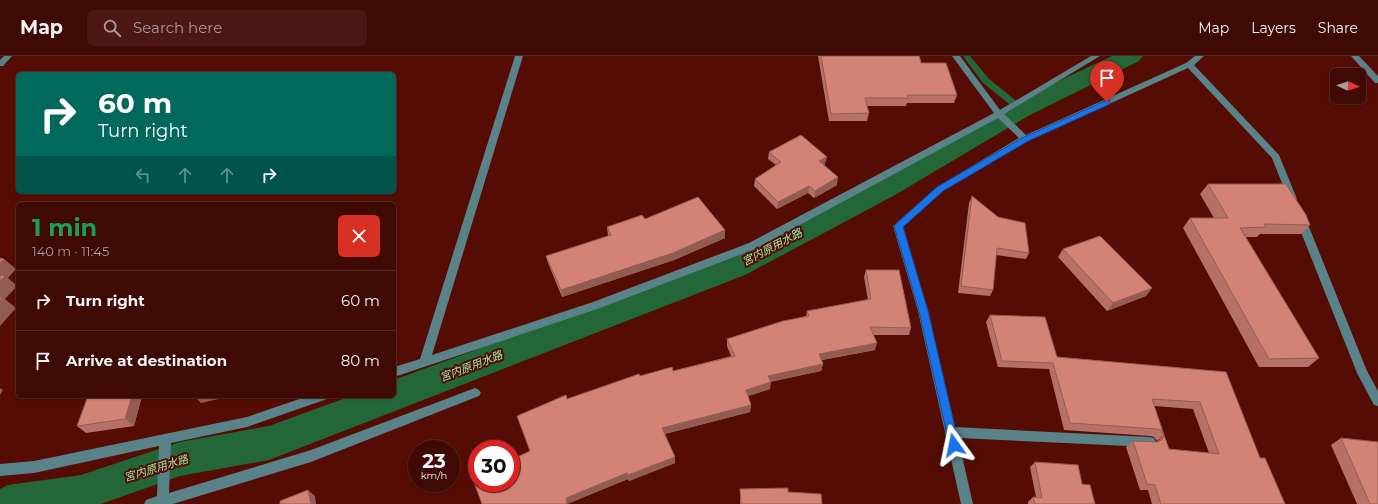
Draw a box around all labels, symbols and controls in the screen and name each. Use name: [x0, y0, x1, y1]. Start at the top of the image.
search box: [87, 10, 367, 46]
text: Map: [20, 16, 63, 39]
icon: search: [101, 17, 123, 39]
text: Search here: [133, 18, 222, 37]
text: Map: [1198, 19, 1229, 37]
text: Layers: [1251, 19, 1296, 37]
text: Share: [1318, 19, 1358, 37]
pin: [1090, 61, 1124, 102]
icon: arrive: [1096, 67, 1118, 89]
north arrow: [1330, 68, 1366, 104]
map controls: [1330, 68, 1366, 104]
text: 60 m: [98, 86, 172, 120]
icon: right: [32, 88, 84, 140]
text: Turn right: [98, 120, 188, 142]
icon: left: [132, 164, 154, 186]
icon: ahead: [174, 164, 196, 186]
icon: ahead: [216, 164, 238, 186]
icon: right: [258, 164, 280, 186]
text: 1 min: [32, 213, 97, 242]
button: close: [338, 215, 380, 257]
water label: 宮内原用水路: [740, 225, 805, 269]
text: 140 m · 11:45: [32, 243, 109, 259]
icon: right: [32, 290, 54, 312]
text: Turn right: [66, 291, 145, 310]
text: 60 m: [341, 291, 380, 310]
water label: 宮内原用水路: [438, 347, 505, 384]
icon: arrive: [32, 350, 54, 372]
text: Arrive at destination: [66, 351, 227, 370]
text: 80 m: [341, 351, 380, 370]
position arrow: [933, 424, 975, 466]
speed limit sign: 30: [468, 440, 520, 492]
text: 23: [422, 449, 446, 473]
water label: 宮内原用水路: [122, 451, 191, 484]
text: km/h: [421, 469, 447, 482]

